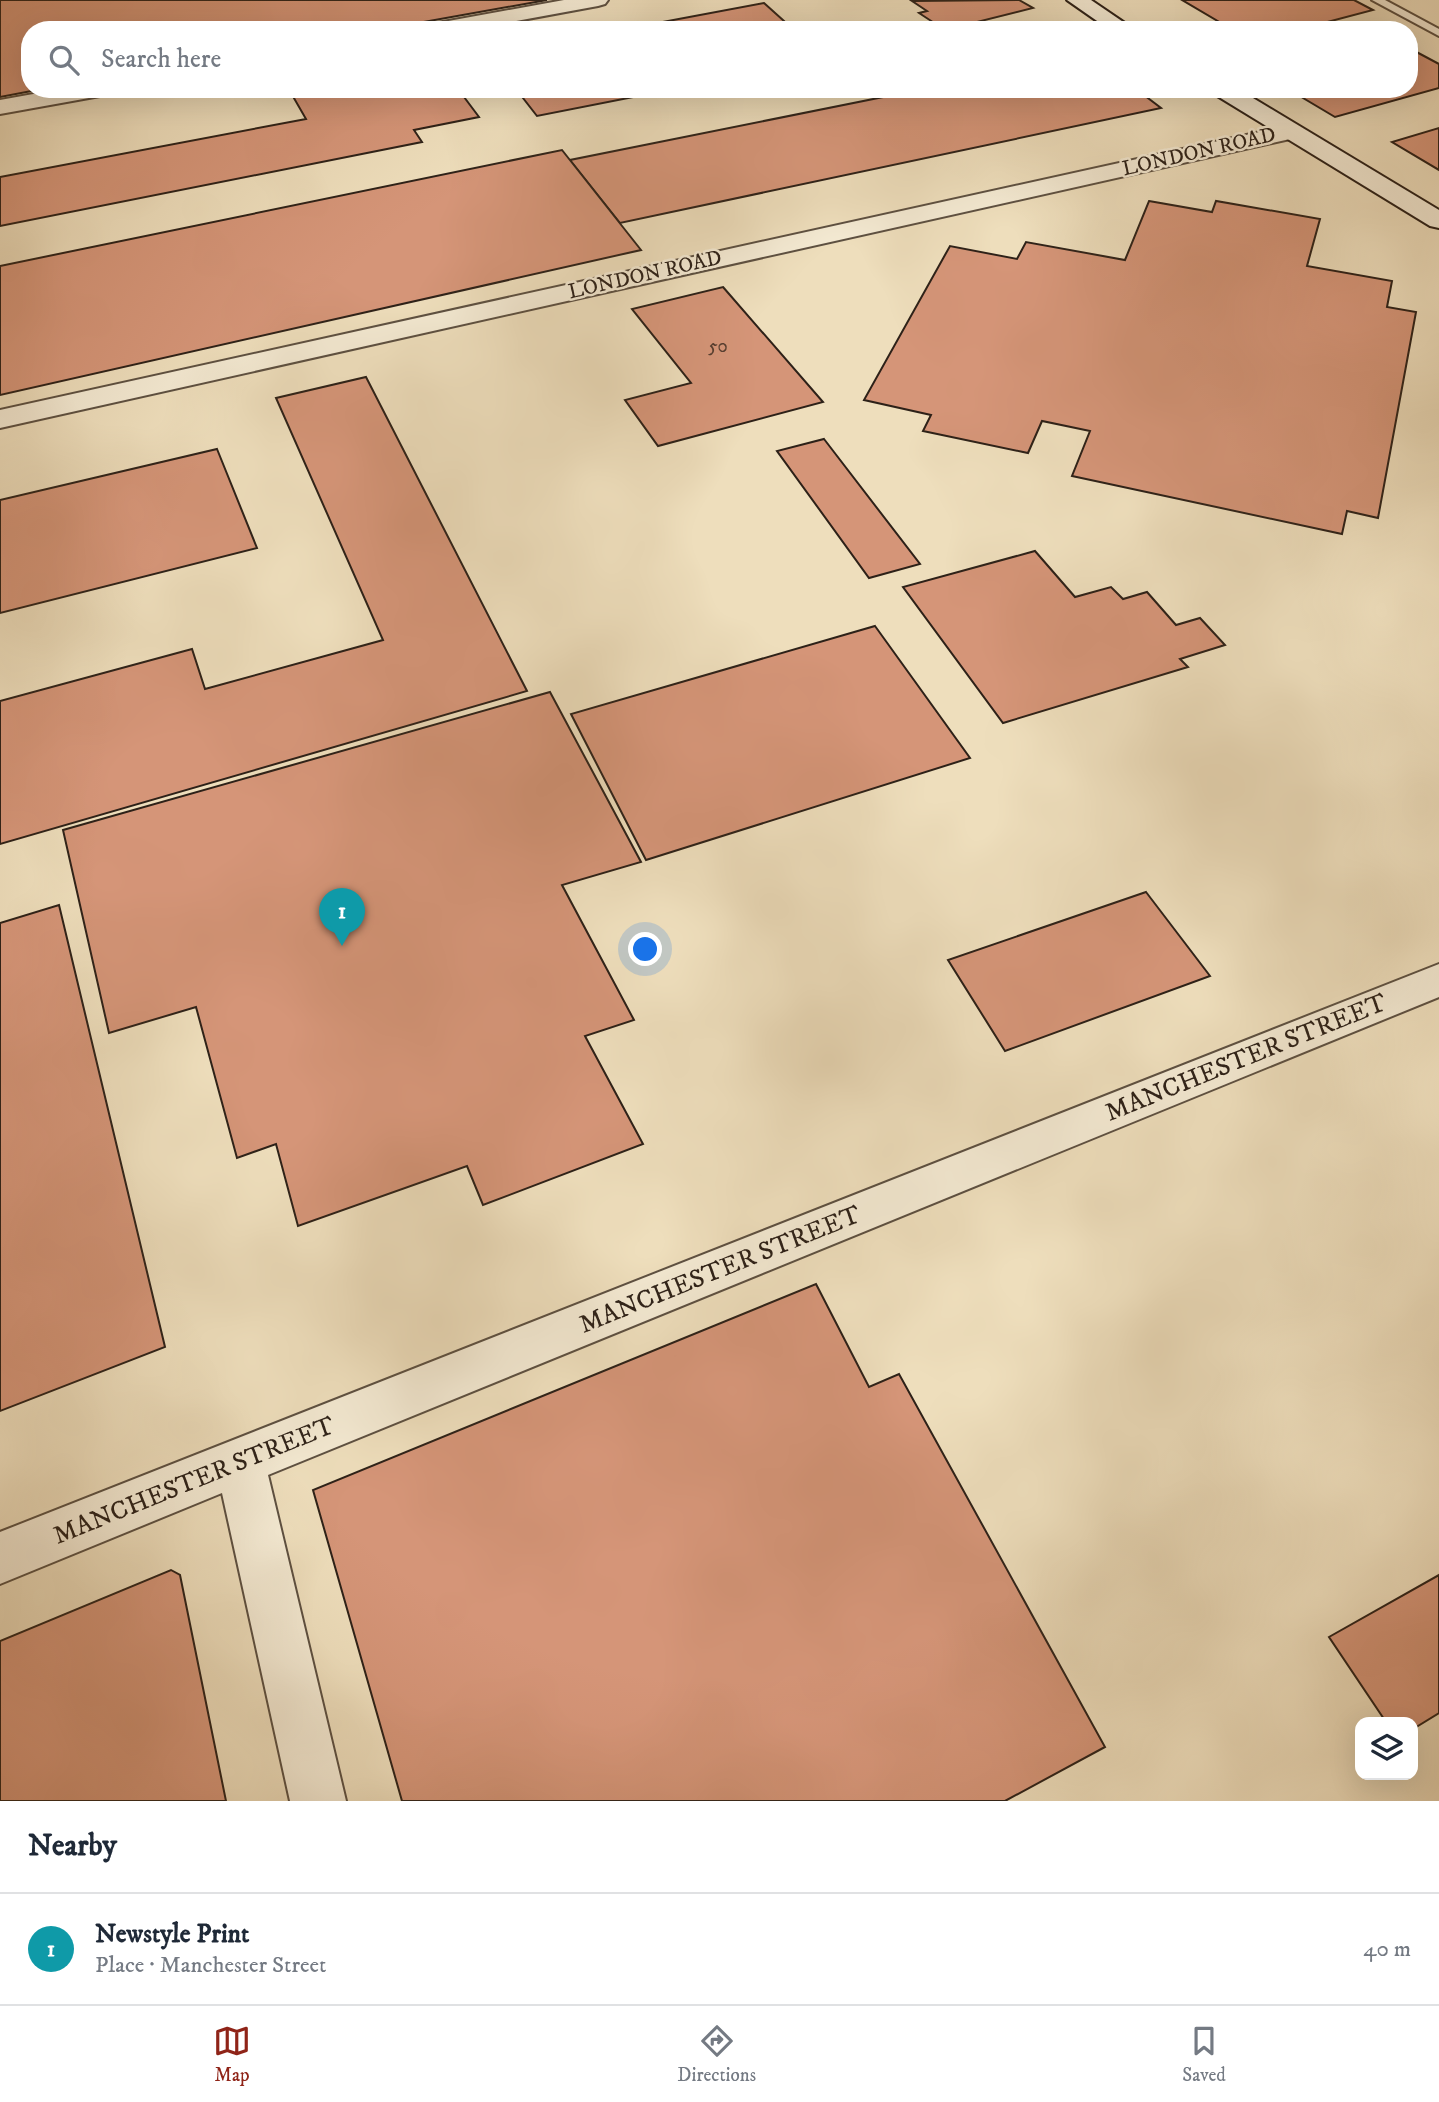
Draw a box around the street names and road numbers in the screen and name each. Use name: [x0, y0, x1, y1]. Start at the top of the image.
street label: LONDON ROAD: [1120, 122, 1278, 182]
street label: LONDON ROAD: [566, 245, 724, 305]
street label: MANCHESTER STREET: [1100, 986, 1392, 1130]
street label: MANCHESTER STREET: [574, 1198, 866, 1342]
street label: MANCHESTER STREET: [48, 1409, 340, 1553]

